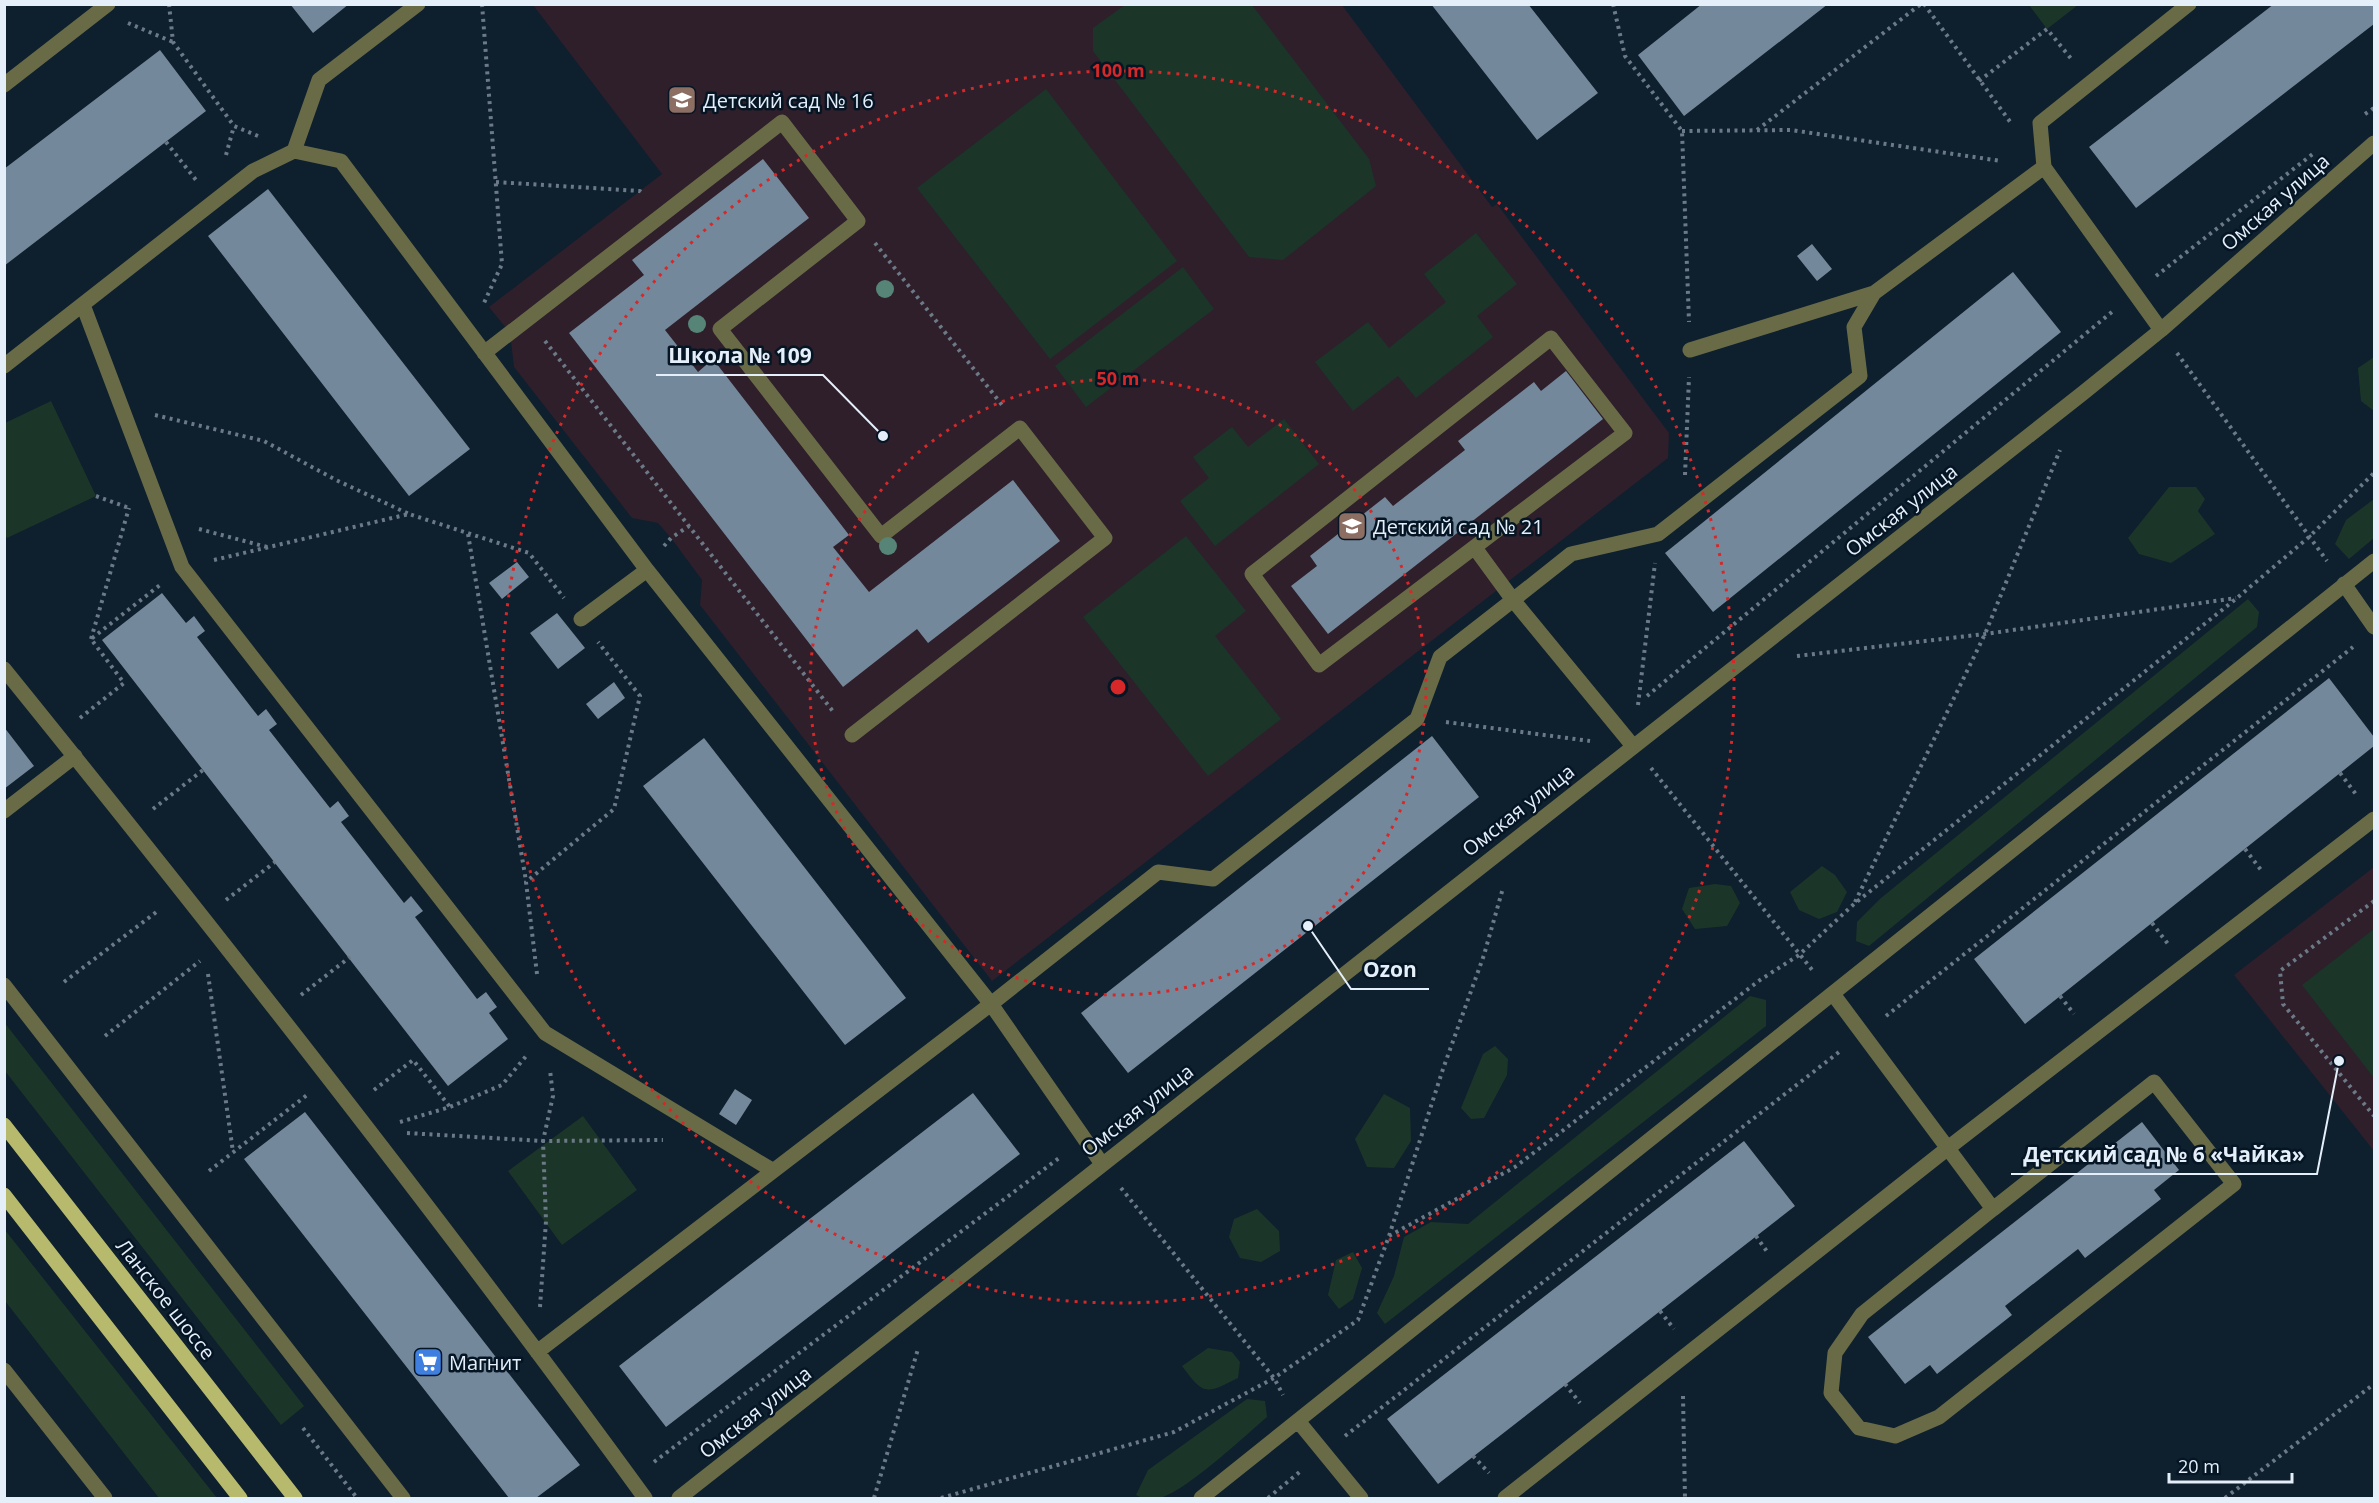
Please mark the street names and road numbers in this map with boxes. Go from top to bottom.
street label: Омская улица [2215,147,2335,257]
street label: Омская улица [1839,458,1963,562]
street label: Омская улица [1456,758,1580,862]
street label: Омская улица [1075,1058,1199,1162]
street label: Ланское шоссе [110,1233,222,1365]
street label: Омская улица [693,1360,817,1464]

